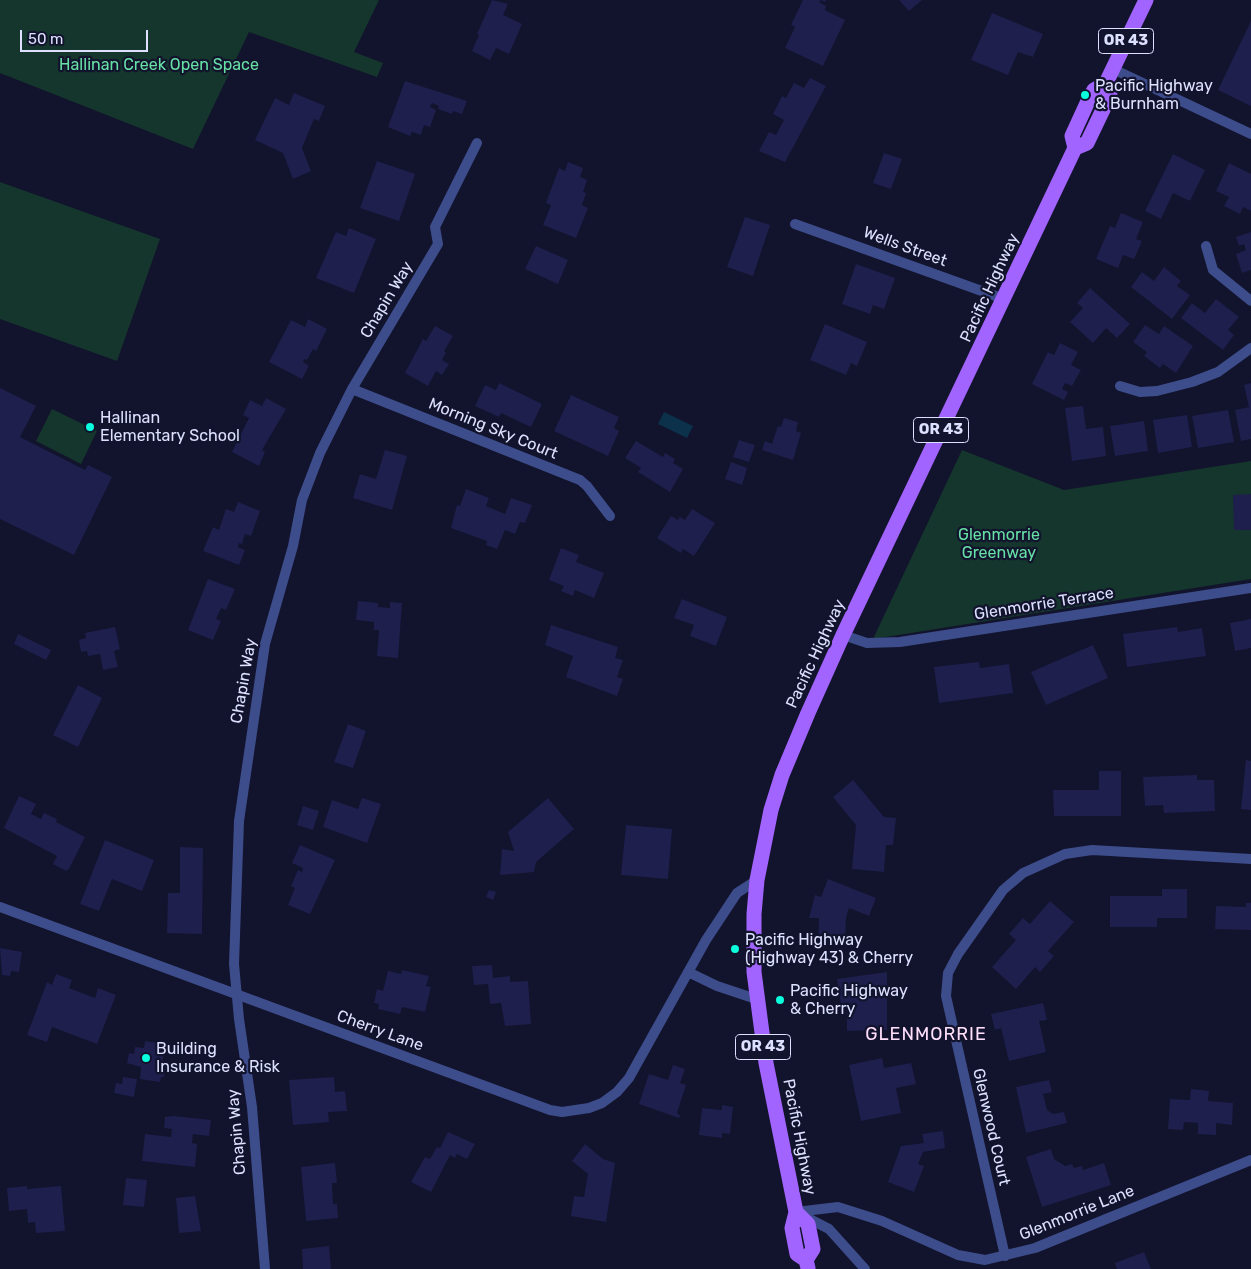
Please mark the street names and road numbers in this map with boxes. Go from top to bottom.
road number: OR 43 [1098,28,1154,54]
street label: Wells Street [861,223,949,271]
street label: Pacific Highway [956,231,1024,345]
street label: Chapin Way [357,258,417,342]
street label: Morning Sky Court [426,394,560,464]
road number: OR 43 [914,418,968,442]
street label: Glenmorrie Terrace [973,583,1115,625]
street label: Pacific Highway [782,597,850,711]
street label: Chapin Way [227,637,261,725]
street label: Cherry Lane [334,1006,426,1056]
road number: OR 43 [736,1034,790,1060]
street label: Glenwood Court [968,1067,1014,1187]
street label: Pacific Highway [778,1077,820,1197]
street label: Chapin Way [224,1088,250,1176]
street label: Glenmorrie Lane [1017,1181,1137,1245]

